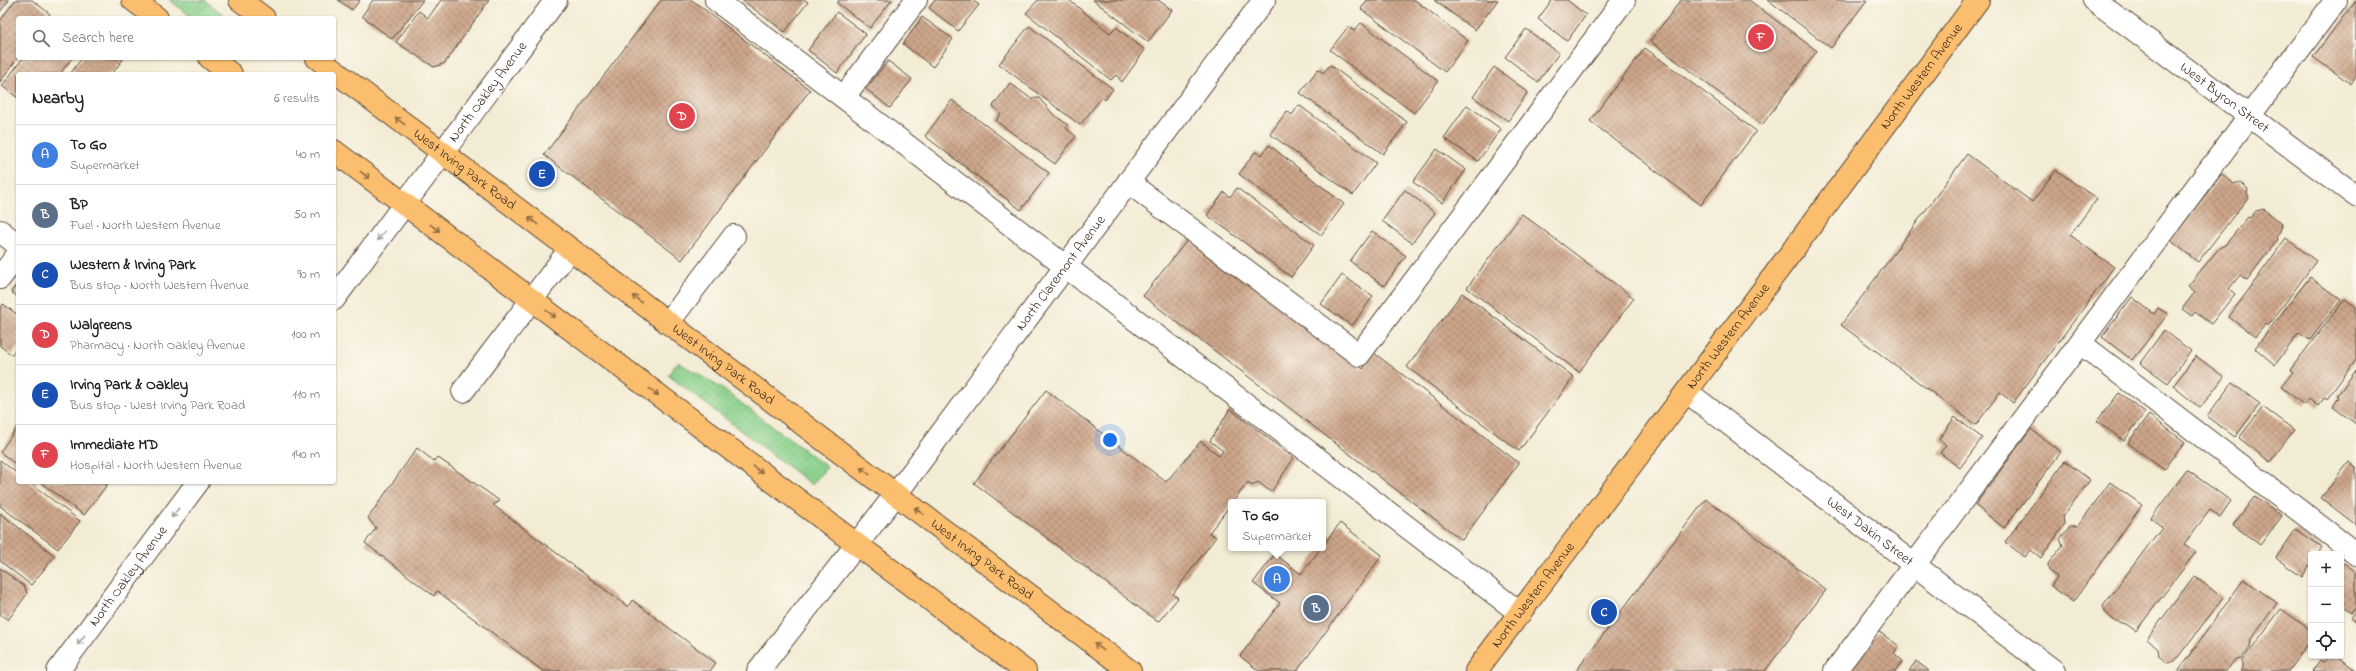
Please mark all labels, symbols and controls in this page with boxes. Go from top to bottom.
search box [16,16,336,60]
street label: North Western Avenue [1875,18,1968,134]
pin: F [1748,22,1774,52]
icon: search [30,27,52,49]
text: Search here [62,27,134,49]
street label: North Oakley Avenue [443,37,533,147]
street label: West Byron Street [2175,57,2274,138]
text: Nearby [32,86,84,111]
text: 6 results [274,89,320,108]
pin: D [669,101,695,131]
one-way arrow [395,116,406,125]
street label: West Irving Park Road [409,124,521,215]
text: To Go [70,134,107,156]
text: A [41,145,49,164]
text: 40 m [296,145,320,164]
text: Supermarket [70,156,140,175]
pin: E [529,159,555,189]
one-way arrow [360,171,371,179]
text: BP [70,194,88,216]
text: B [41,205,49,224]
text: 50 m [294,205,320,224]
street label: North Claremont Avenue [1011,210,1111,335]
text: Fuel · North Western Avenue [70,216,221,235]
one-way arrow [528,217,539,225]
one-way arrow [430,223,441,232]
one-way arrow [377,230,385,241]
text: Western & Irving Park [70,254,196,276]
text: C [41,265,49,284]
text: 90 m [297,265,320,284]
text: Bus stop · North Western Avenue [70,276,249,295]
street label: North Western Avenue [1681,278,1775,394]
one-way arrow [632,295,643,303]
one-way arrow [545,310,556,318]
text: Walgreens [70,314,132,336]
street label: West Irving Park Road [668,319,779,410]
text: D [40,325,50,344]
text: 100 m [291,325,320,344]
text: Pharmacy · North Oakley Avenue [70,336,245,355]
text: Irving Park & Oakley [70,374,188,396]
text: E [41,385,49,404]
text: 110 m [293,385,320,404]
one-way arrow [649,388,660,396]
text: Bus stop · West Irving Park Road [70,396,245,415]
your location [1100,430,1120,450]
text: Immediate MD [70,434,158,456]
text: F [41,445,49,464]
text: 140 m [292,445,320,464]
text: Hospital · North Western Avenue [70,456,242,475]
one-way arrow [753,466,764,475]
one-way arrow [860,467,871,475]
street label: West Dakin Street [1822,491,1918,571]
popup [1228,499,1326,551]
text: To Go [1242,505,1279,527]
one-way arrow [913,507,924,515]
one-way arrow [171,508,179,519]
street label: West Irving Park Road [926,514,1038,605]
street label: North Oakley Avenue [84,521,173,631]
text: Supermarket [1242,527,1312,546]
street label: North Western Avenue [1486,537,1580,653]
map controls [2308,551,2344,659]
button: + [2308,551,2344,587]
pin: A [1264,564,1290,594]
button: − [2308,587,2344,623]
pin: B [1303,593,1329,623]
pin: C [1591,597,1617,627]
button: locate [2308,623,2344,659]
one-way arrow [77,635,85,646]
one-way arrow [1094,643,1105,652]

